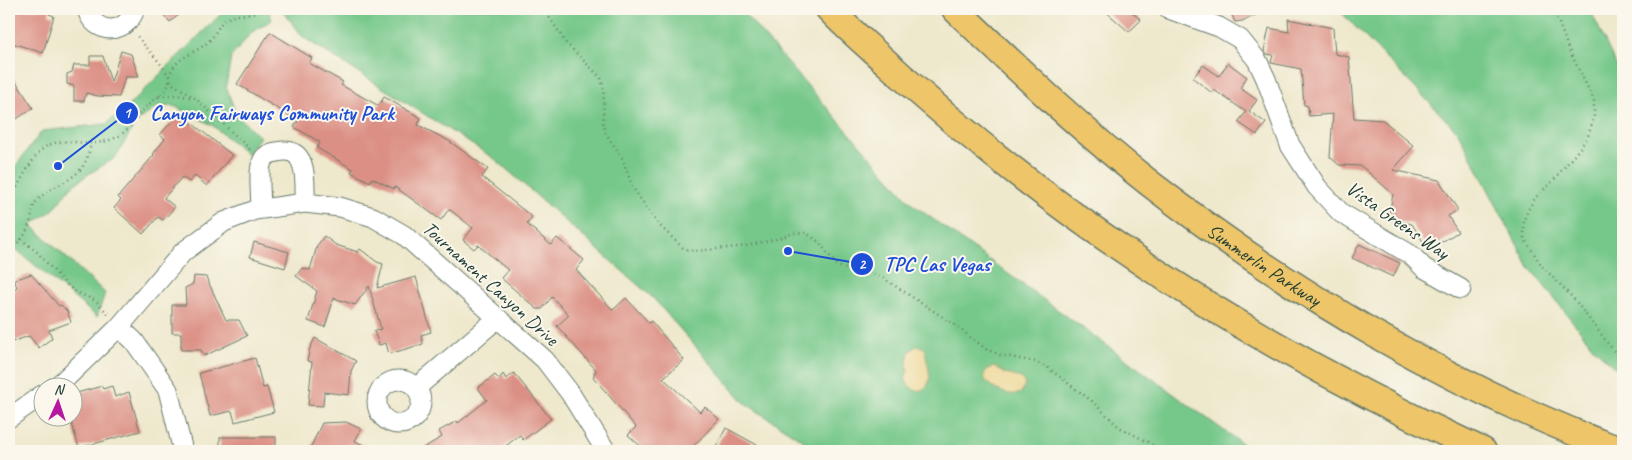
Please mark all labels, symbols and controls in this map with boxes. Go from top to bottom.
callout: Canyon Fairways Community Park [114,95,404,131]
text: Canyon Fairways Community Park [150,100,396,127]
text: 1 [124,104,133,123]
street label: Vista Greens Way [1341,176,1456,266]
street label: Tournament Canyon Drive [418,216,565,352]
street label: Summerlin Parkway [1202,218,1327,313]
callout: TPC Las Vegas [849,246,1000,282]
text: TPC Las Vegas [884,251,993,277]
text: 2 [859,255,867,274]
north arrow [32,378,82,428]
text: N [54,381,66,398]

